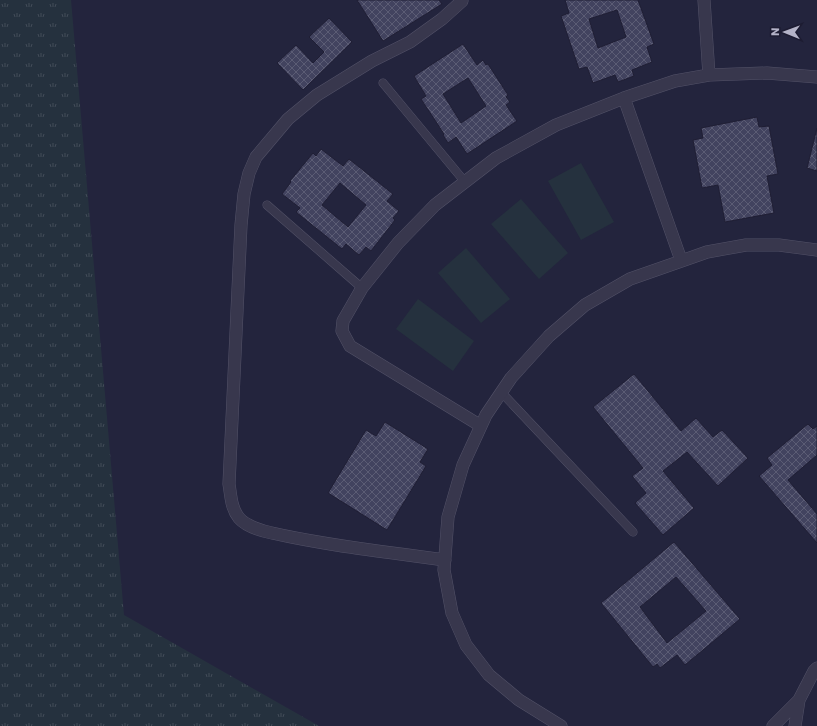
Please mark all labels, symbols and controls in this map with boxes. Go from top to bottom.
north arrow [765,12,805,52]
text: N [767,28,783,36]

